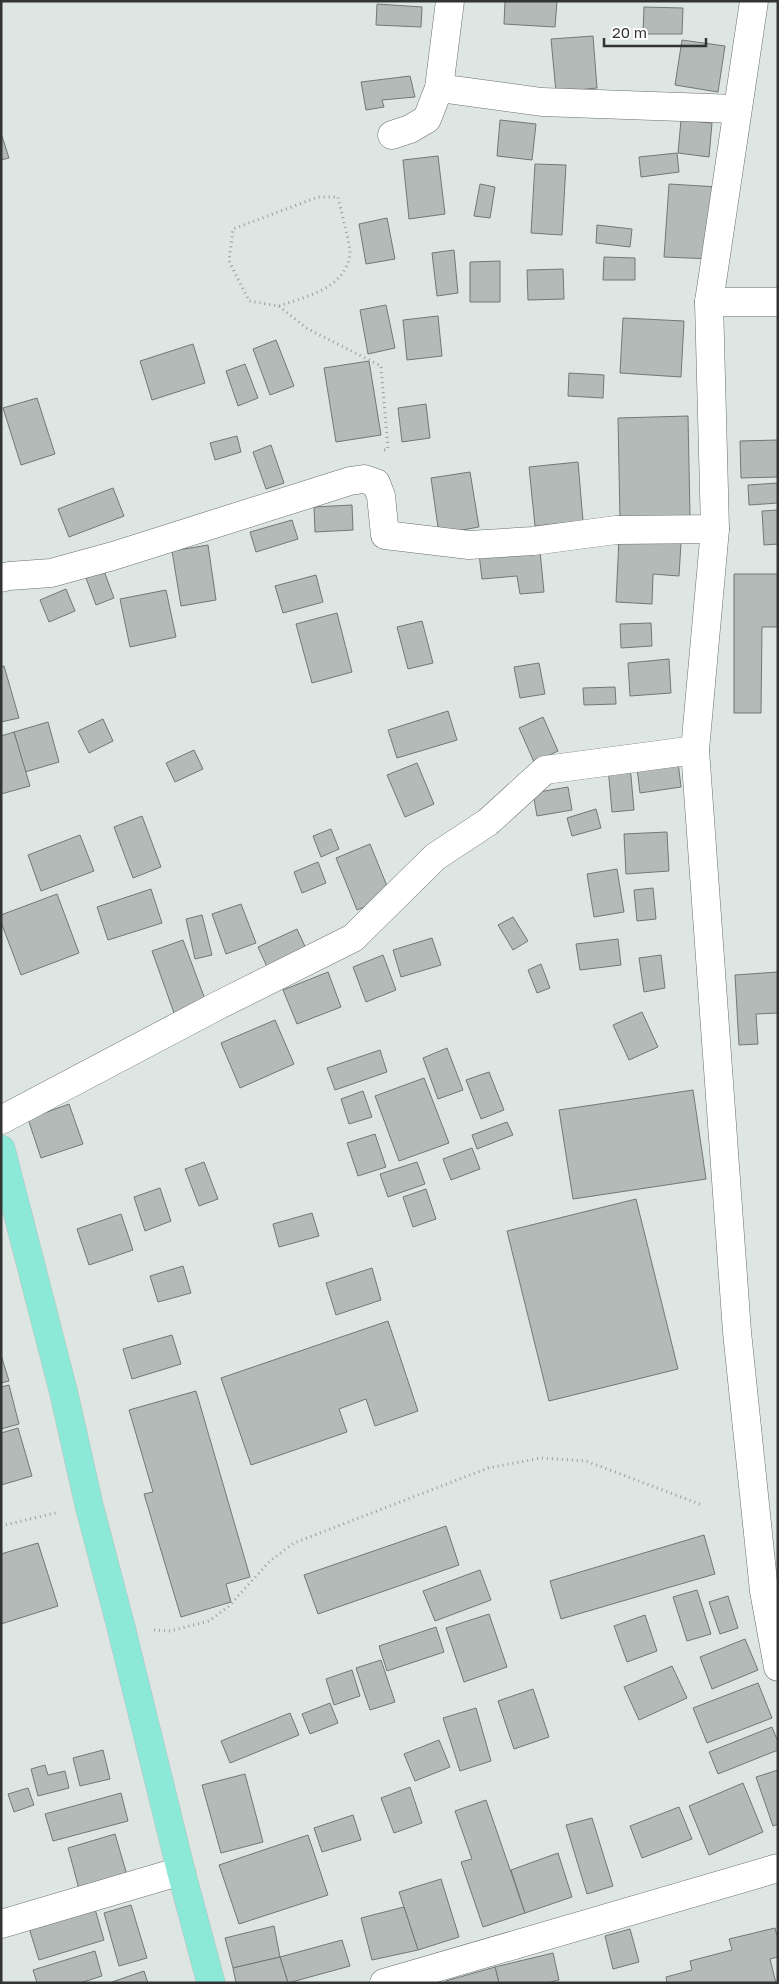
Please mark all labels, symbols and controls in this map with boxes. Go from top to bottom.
scale bar [604,15,706,47]
text: 20 m [612,23,647,41]

